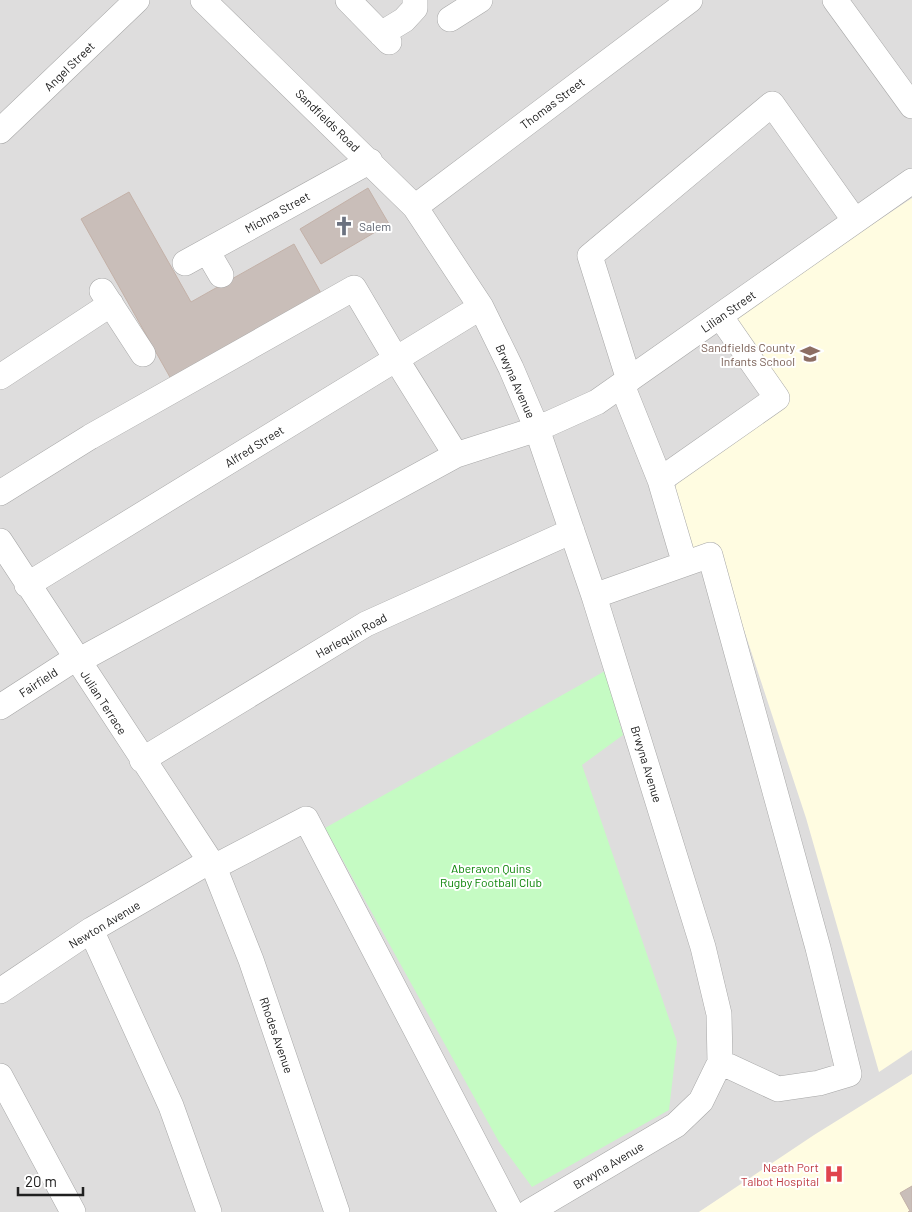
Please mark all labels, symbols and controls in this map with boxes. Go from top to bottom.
street label: Angel Street [41,39,97,93]
street label: Thomas Street [517,74,587,132]
street label: Sandfields Road [293,86,363,154]
street label: Michna Street [242,188,312,236]
church icon: Salem [333,215,355,237]
place label: Salem [359,219,391,233]
street label: Lilian Street [698,287,758,335]
place label: Sandfields County Infants School [701,340,795,368]
street label: Brwyna Avenue [493,342,539,420]
school or university icon: Sandfields County Infants School [799,343,821,365]
street label: Alfred Street [222,422,286,470]
street label: Harlequin Road [313,610,389,660]
street label: Fairfield [16,664,60,700]
street label: Julian Terrace [78,667,130,737]
street label: Brwyna Avenue [629,724,665,804]
park label: Aberavon Quins Rugby Football Club [440,861,542,889]
street label: Newton Avenue [66,897,142,951]
street label: Rhodes Avenue [257,995,297,1075]
street label: Brwyna Avenue [570,1139,646,1191]
place label: Neath Port Talbot Hospital [741,1160,819,1188]
hospital icon: Neath Port Talbot Hospital [823,1163,845,1185]
scale bar [18,1164,82,1196]
text: 20 m [25,1172,57,1190]

